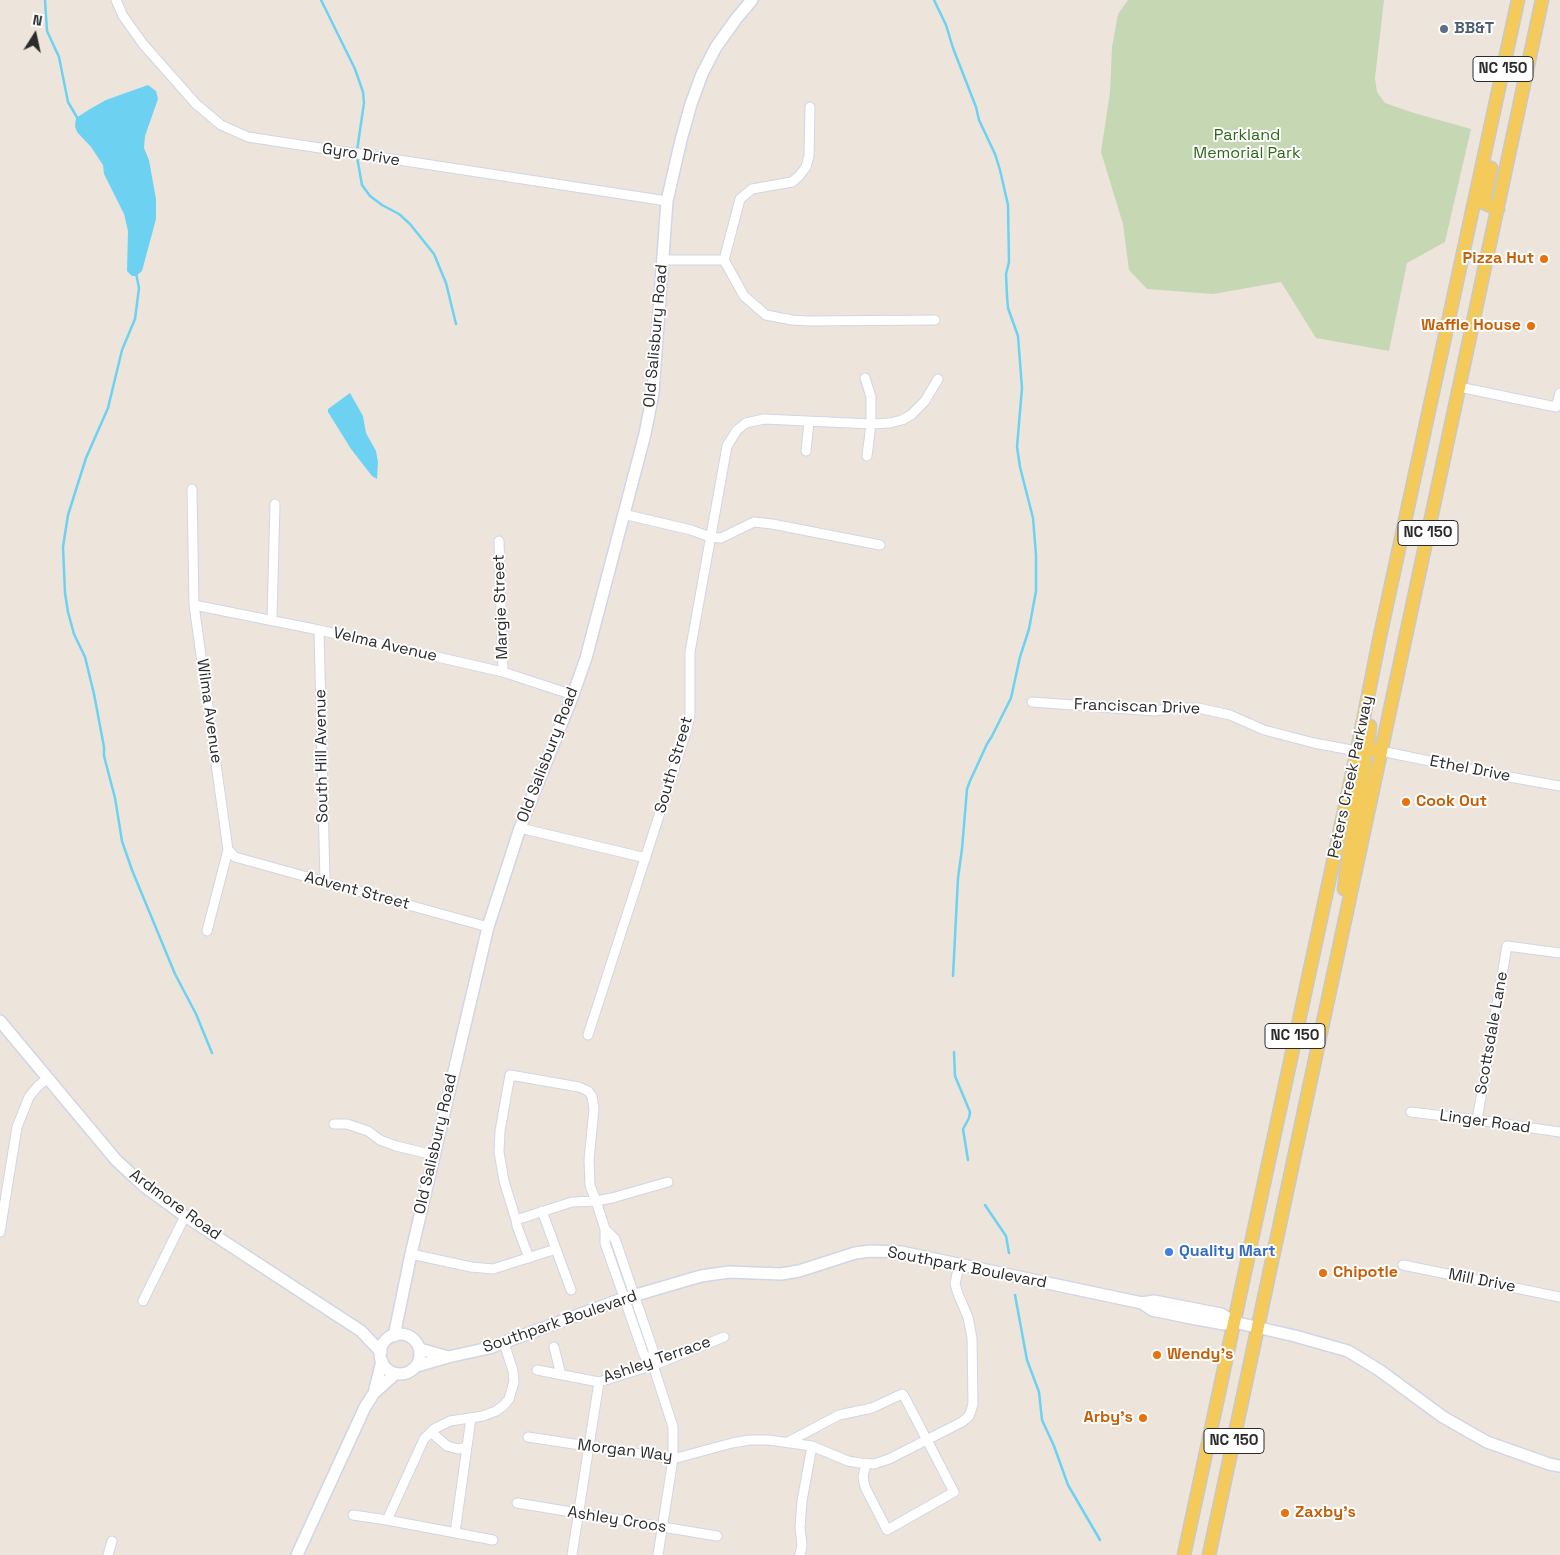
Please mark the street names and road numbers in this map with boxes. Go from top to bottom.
road number: NC 150 [1473,56,1533,82]
street label: Gyro Drive [321,139,401,171]
street label: Old Salisbury Road [640,264,672,408]
road number: NC 150 [1398,520,1458,546]
street label: Margie Street [490,554,512,660]
street label: Velma Avenue [331,624,439,666]
street label: Wilma Avenue [192,657,226,765]
street label: Old Salisbury Road [513,685,583,825]
street label: South Hill Avenue [311,689,333,823]
street label: Peters Creek Parkway [1324,694,1378,860]
street label: Franciscan Drive [1074,695,1200,719]
street label: South Street [651,714,697,816]
street label: Ethel Drive [1428,752,1512,786]
street label: Advent Street [302,868,412,914]
street label: Scottsdale Lane [1472,970,1512,1096]
road number: NC 150 [1265,1024,1325,1048]
street label: Old Salisbury Road [410,1072,462,1216]
street label: Linger Road [1438,1106,1532,1138]
street label: Ardmore Road [126,1165,224,1245]
street label: Southpark Boulevard [886,1243,1048,1293]
street label: Mill Drive [1447,1265,1517,1297]
street label: Southpark Boulevard [480,1287,640,1357]
street label: Ashley Terrace [601,1333,713,1387]
road number: NC 150 [1204,1428,1264,1454]
street label: Morgan Way [576,1436,674,1466]
street label: Ashley Croos [566,1503,668,1537]

